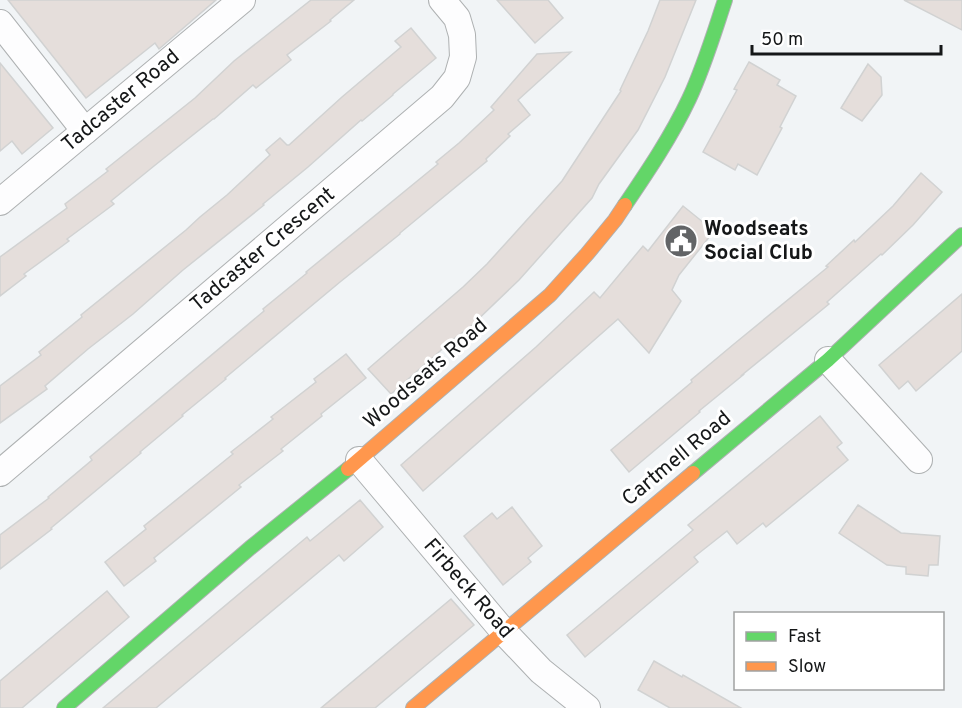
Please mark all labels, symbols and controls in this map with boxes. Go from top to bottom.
scale bar [752,18,941,56]
text: 50 m [761,29,803,52]
street label: Tadcaster Road [56,44,186,158]
street label: Tadcaster Crescent [185,182,341,318]
place label: Woodseats Social Club [704,216,813,267]
public building icon: Woodseats Social Club [663,223,699,259]
street label: Woodseats Road [358,313,494,435]
street label: Cartmell Road [617,405,737,513]
street label: Firbeck Road [417,533,519,645]
legend [734,612,944,690]
text: Fast [788,626,821,649]
text: Slow [788,656,826,679]

